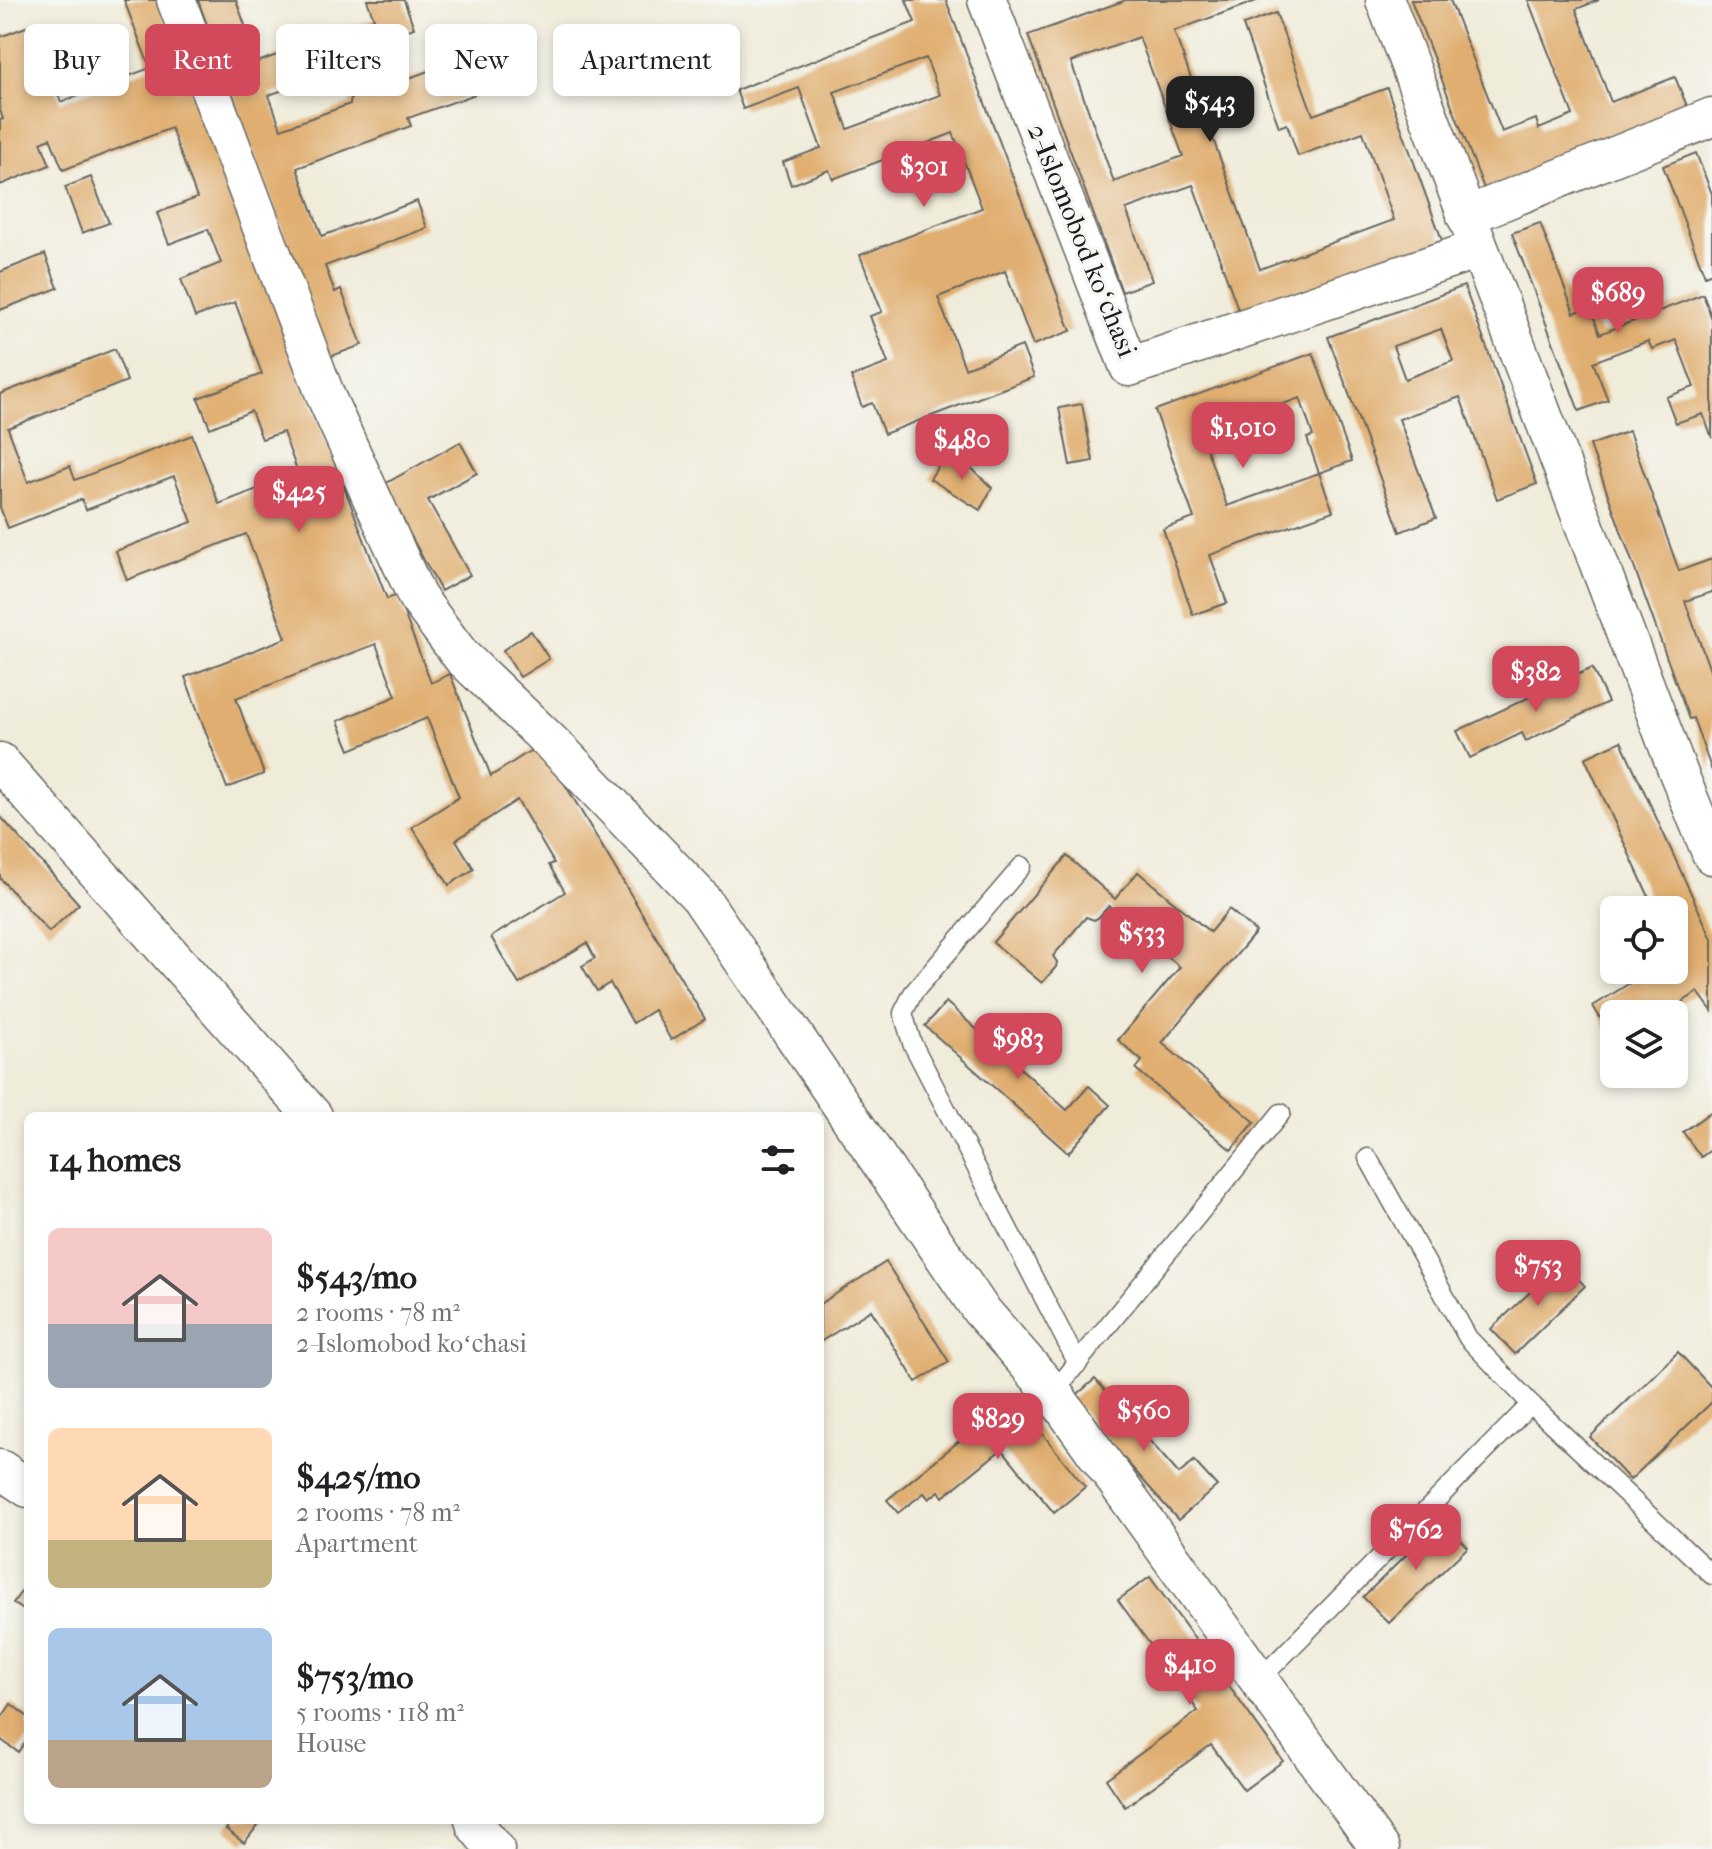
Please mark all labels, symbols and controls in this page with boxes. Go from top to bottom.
chip: Buy [24,24,129,96]
chip: Rent [145,24,260,96]
chip: Filters [276,24,409,96]
chip: New [425,24,537,96]
chip: Apartment [553,24,740,96]
pin: $543 [1163,76,1257,144]
text: $543 [1184,86,1236,117]
street label: 2-Islomobod koʻchasi [1021,119,1144,362]
pin: $301 [877,141,971,209]
text: $301 [900,151,948,182]
pin: $689 [1571,267,1665,335]
text: $689 [1590,277,1646,308]
pin: $1,010 [1178,402,1308,470]
text: $1,010 [1210,412,1276,443]
pin: $480 [915,414,1009,482]
text: $480 [933,424,991,455]
pin: $425 [252,466,346,534]
text: $425 [272,476,326,507]
pin: $382 [1489,646,1583,714]
text: $382 [1510,656,1562,687]
map controls [1600,896,1688,1088]
button: locate [1600,896,1688,984]
pin: $533 [1095,907,1189,975]
text: $533 [1119,917,1165,948]
button: layers [1600,1000,1688,1088]
pin: $983 [971,1013,1065,1081]
text: $983 [992,1023,1044,1054]
icon: filters [756,1138,800,1182]
text: 14 homes [48,1140,181,1180]
pin: $753 [1491,1240,1585,1308]
text: $753 [1514,1250,1562,1281]
text: $543/mo [296,1257,417,1297]
icon: home [112,1260,208,1356]
text: 2 rooms · 78 m² [296,1297,460,1328]
text: 2-Islomobod koʻchasi [296,1328,527,1359]
pin: $560 [1097,1385,1191,1453]
pin: $829 [951,1393,1045,1461]
text: $560 [1117,1395,1171,1426]
text: $829 [971,1403,1025,1434]
text: $425/mo [296,1457,421,1497]
icon: home [112,1460,208,1556]
text: 2 rooms · 78 m² [296,1497,460,1528]
pin: $762 [1369,1504,1463,1572]
text: $762 [1389,1514,1443,1545]
text: Apartment [296,1528,418,1559]
pin: $410 [1143,1639,1237,1707]
text: $410 [1163,1649,1217,1680]
text: $753/mo [296,1657,413,1697]
icon: home [112,1660,208,1756]
text: 5 rooms · 118 m² [296,1697,464,1728]
text: House [296,1728,366,1759]

